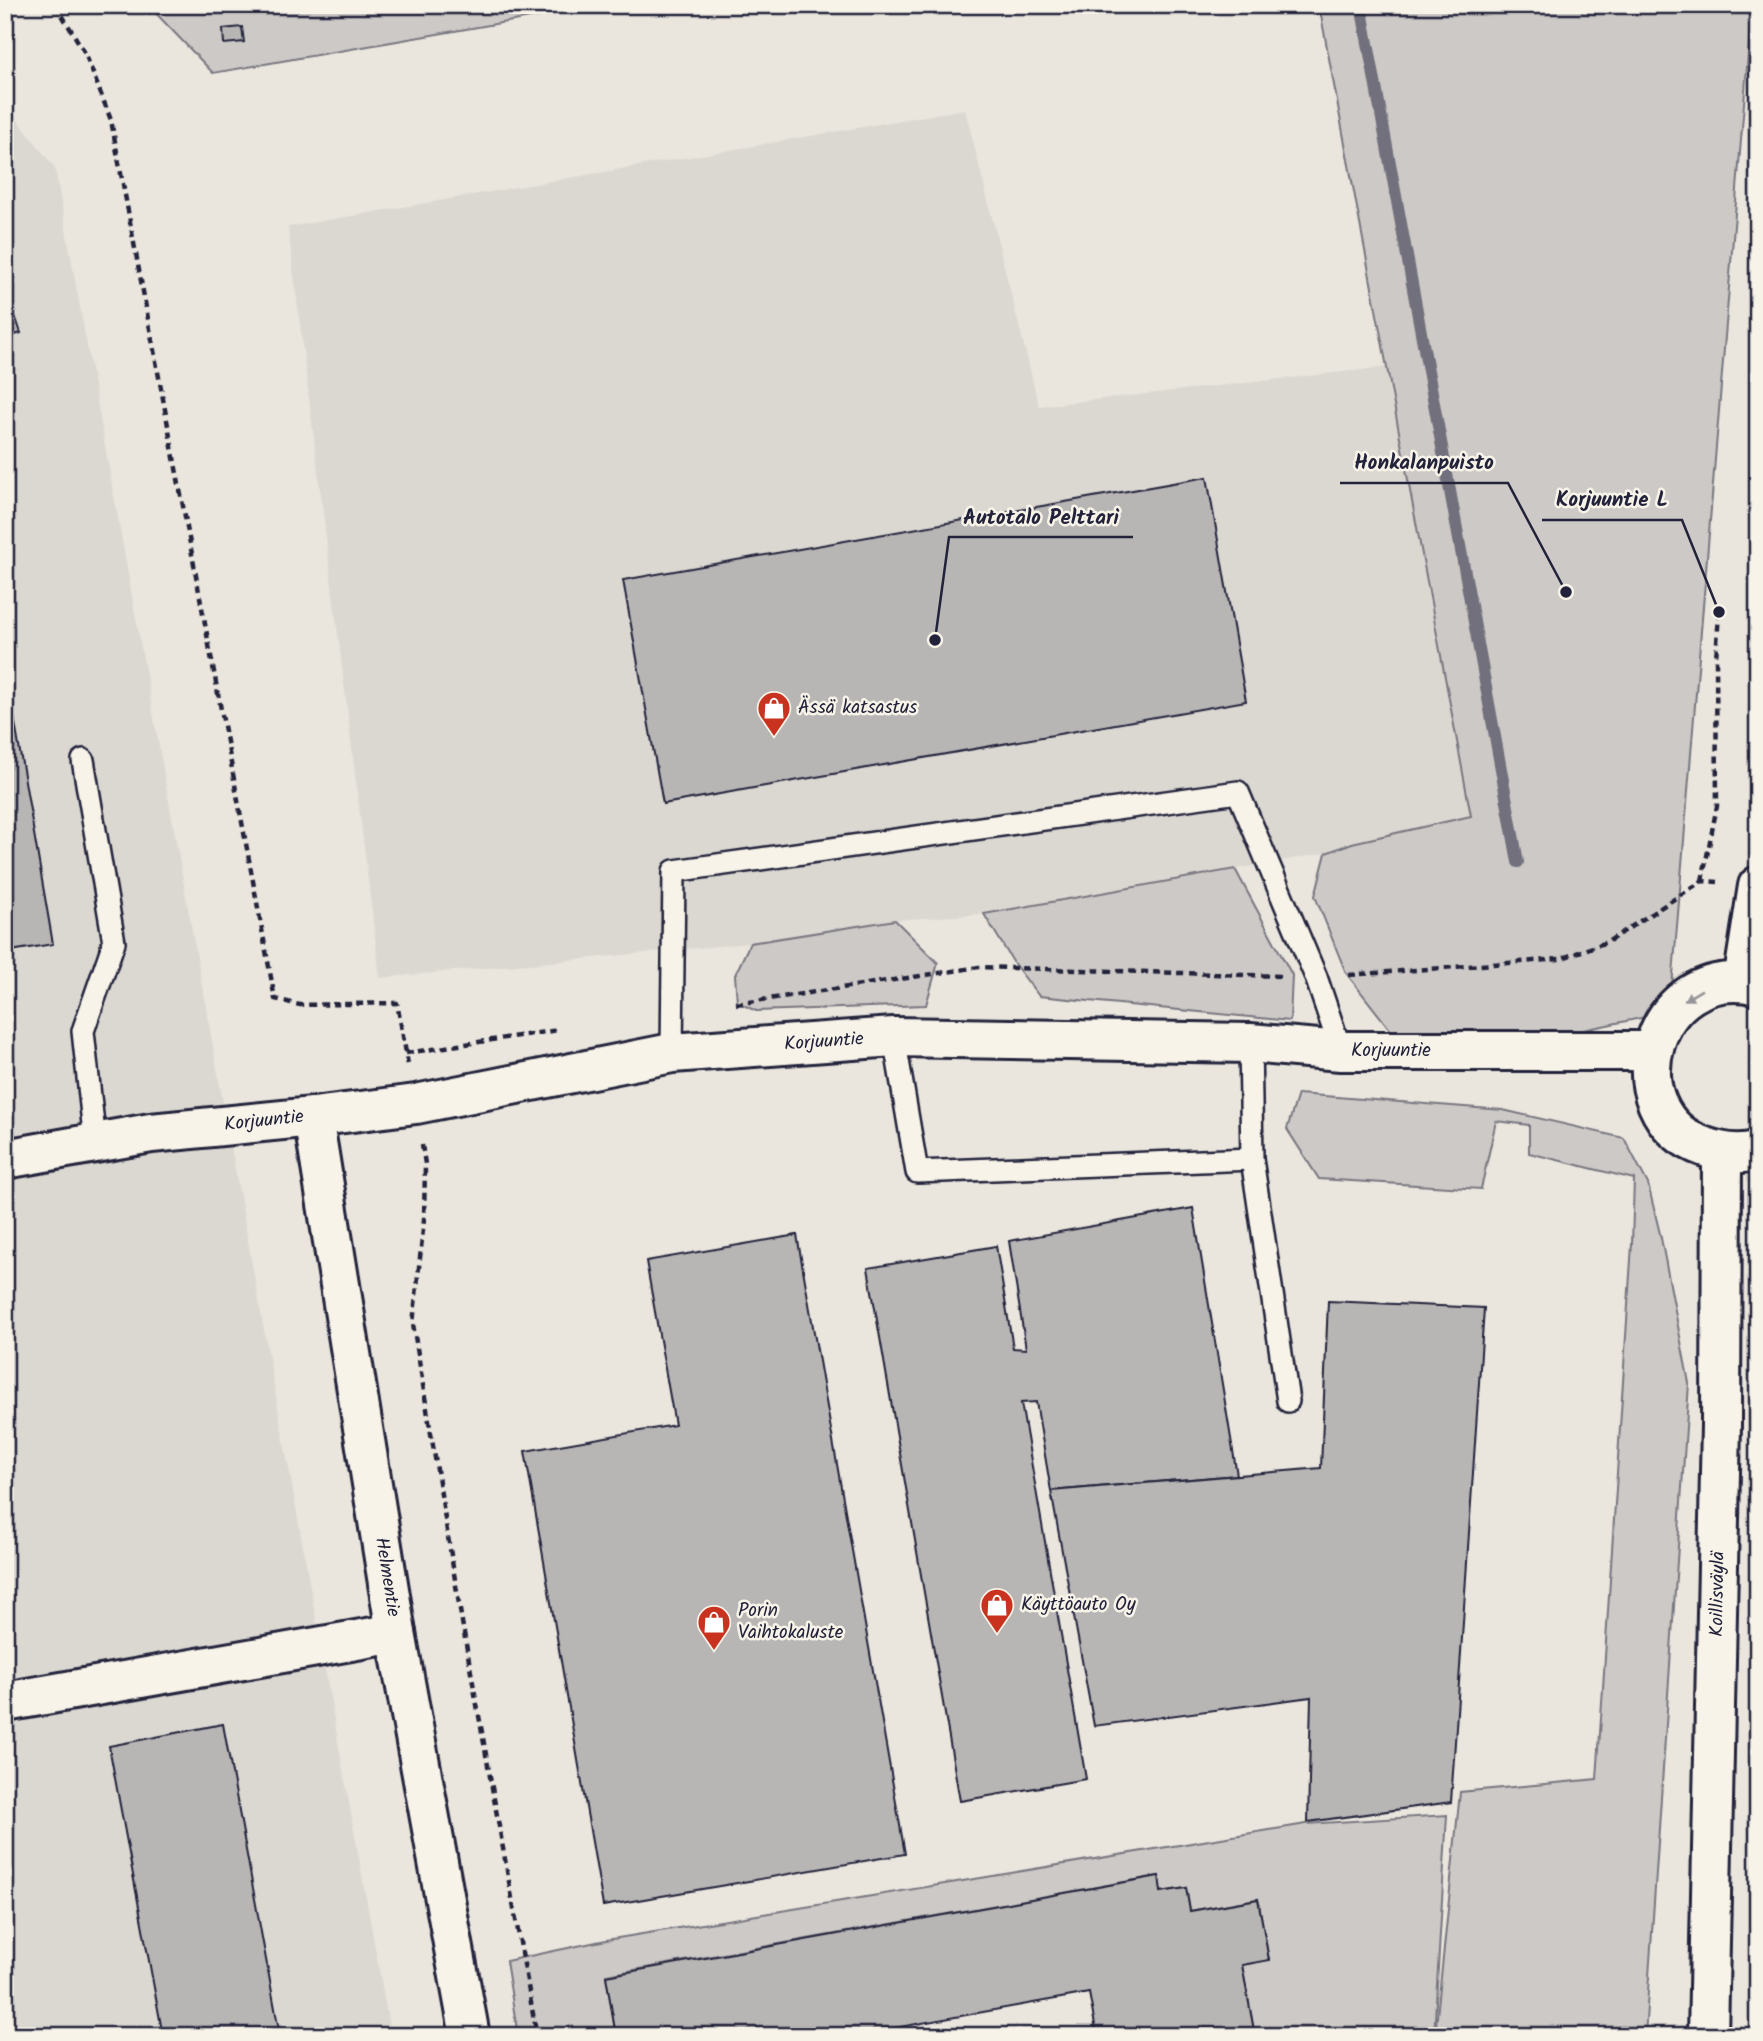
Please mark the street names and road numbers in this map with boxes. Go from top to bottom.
street label: Korjuuntie [783,1024,865,1060]
street label: Korjuuntie [1351,1036,1431,1066]
street label: Korjuuntie [223,1102,306,1140]
street label: Helmentie [366,1535,408,1619]
street label: Koillisväylä [1702,1550,1734,1637]

